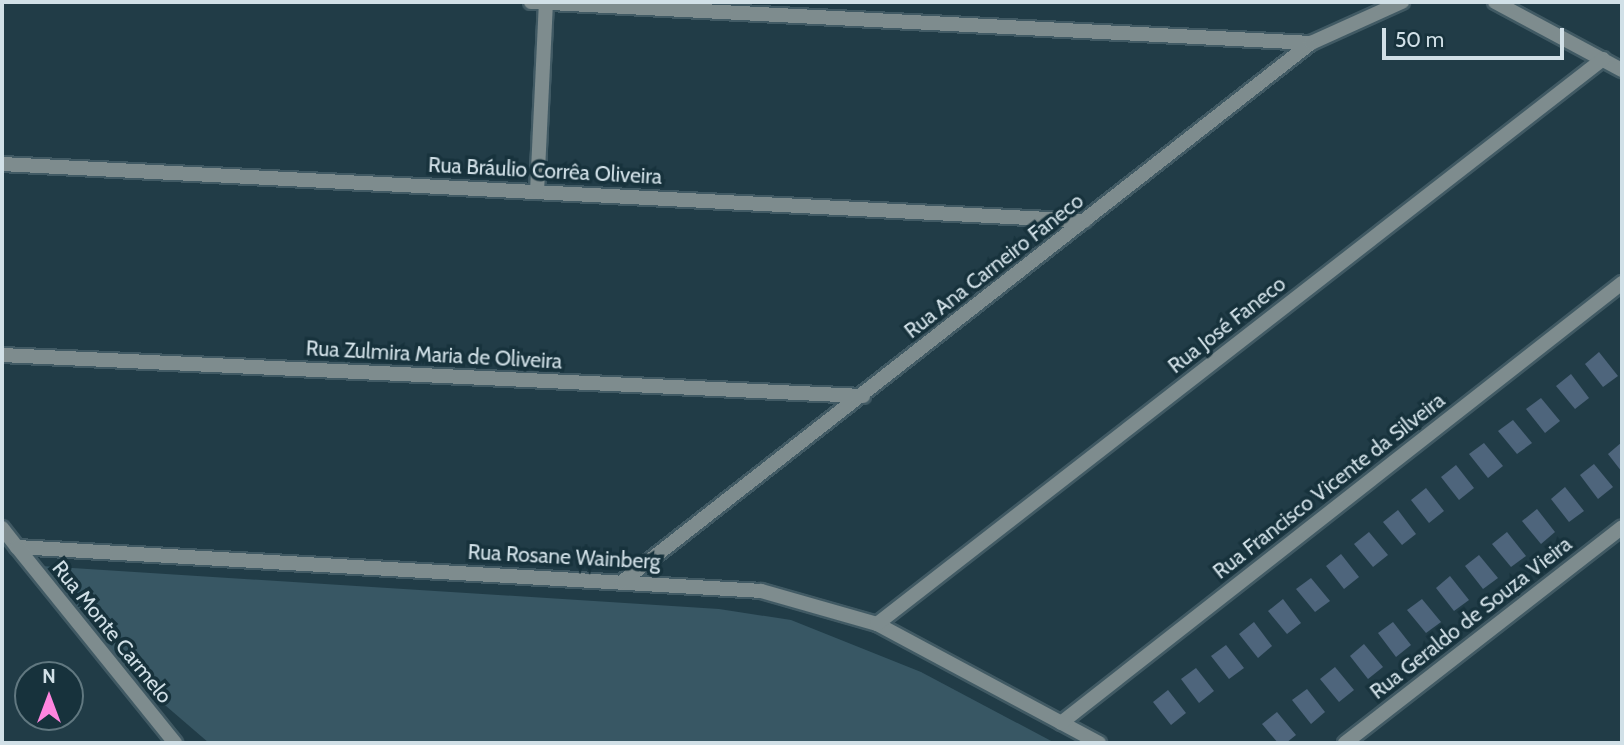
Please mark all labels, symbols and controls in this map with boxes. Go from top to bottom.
scale bar [1386,14,1568,58]
text: 50 m [1395,27,1444,52]
street label: Rua Bráulio Corrêa Oliveira [427,152,663,190]
street label: Rua Ana Carneiro Faneco [899,188,1089,344]
street label: Rua José Faneco [1163,271,1291,379]
street label: Rua Zulmira Maria de Oliveira [305,336,563,374]
street label: Rua Francisco Vicente da Silveira [1208,388,1450,584]
street label: Rua Geraldo de Souza Vieira [1365,531,1577,705]
street label: Rua Rosane Wainberg [467,539,661,575]
street label: Rua Monte Carmelo [47,556,177,708]
north arrow [14,661,84,731]
text: N [42,665,56,688]

